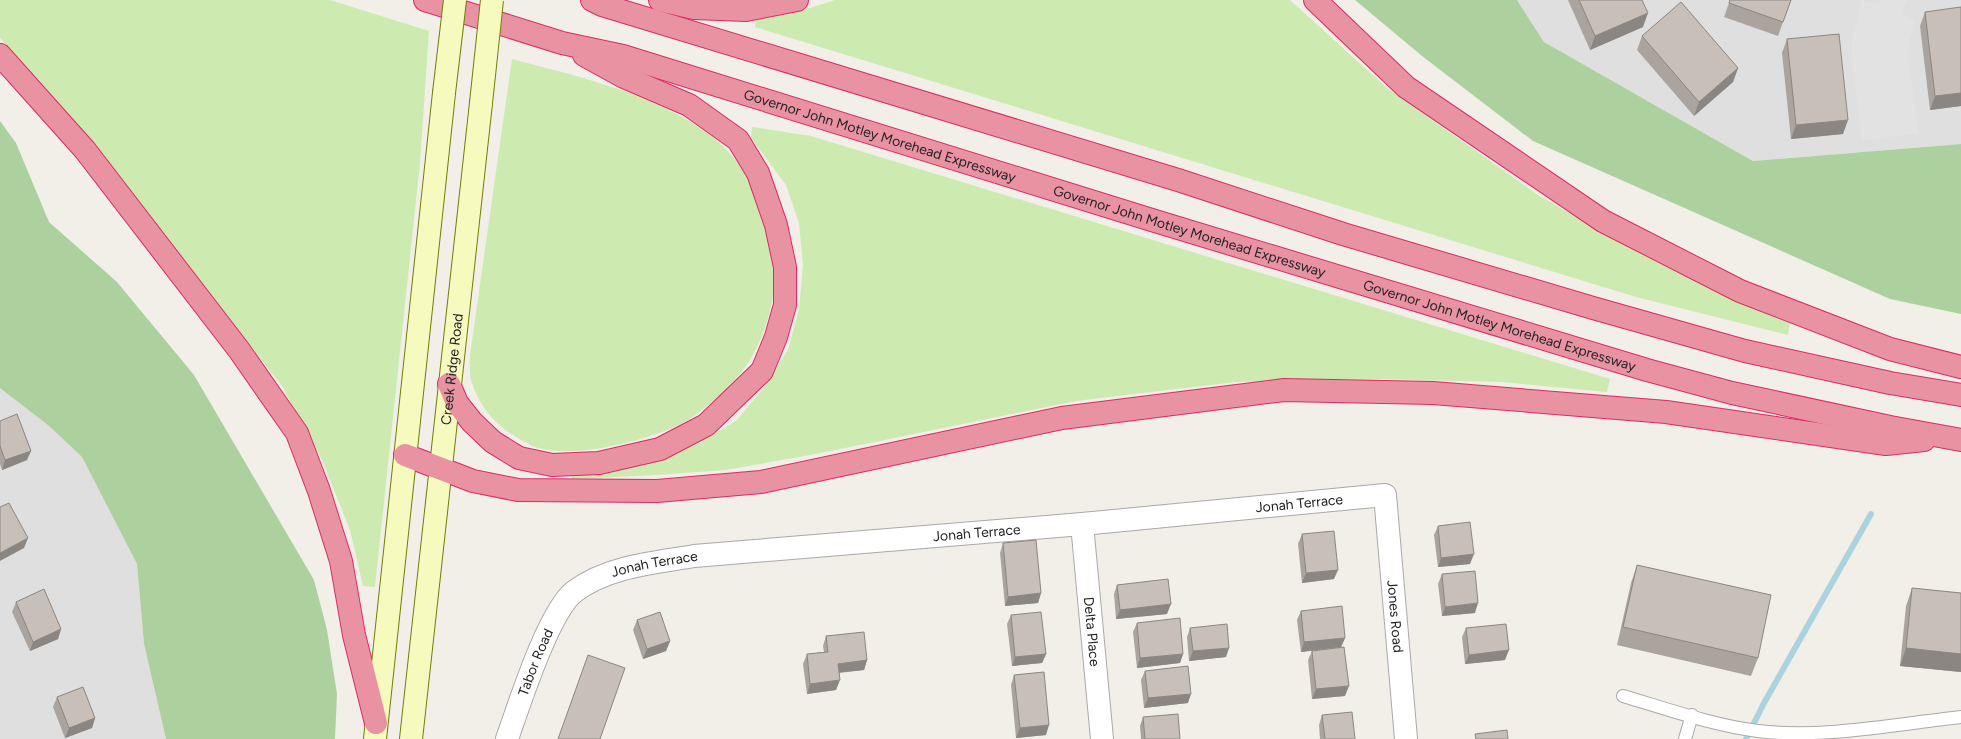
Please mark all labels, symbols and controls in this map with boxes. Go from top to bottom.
street label: Governor John Motley Morehead Expressway [742,86,1019,187]
street label: Governor John Motley Morehead Expressway [1051,182,1328,281]
street label: Governor John Motley Morehead Expressway [1361,277,1638,375]
street label: Creek Ridge Road [438,313,467,426]
street label: Jonah Terrace [1255,491,1344,516]
street label: Jonah Terrace [932,521,1021,545]
street label: Jonah Terrace [609,547,699,581]
street label: Jones Road [1383,579,1407,654]
street label: Delta Place [1080,596,1103,667]
street label: Tabor Road [515,626,557,698]

